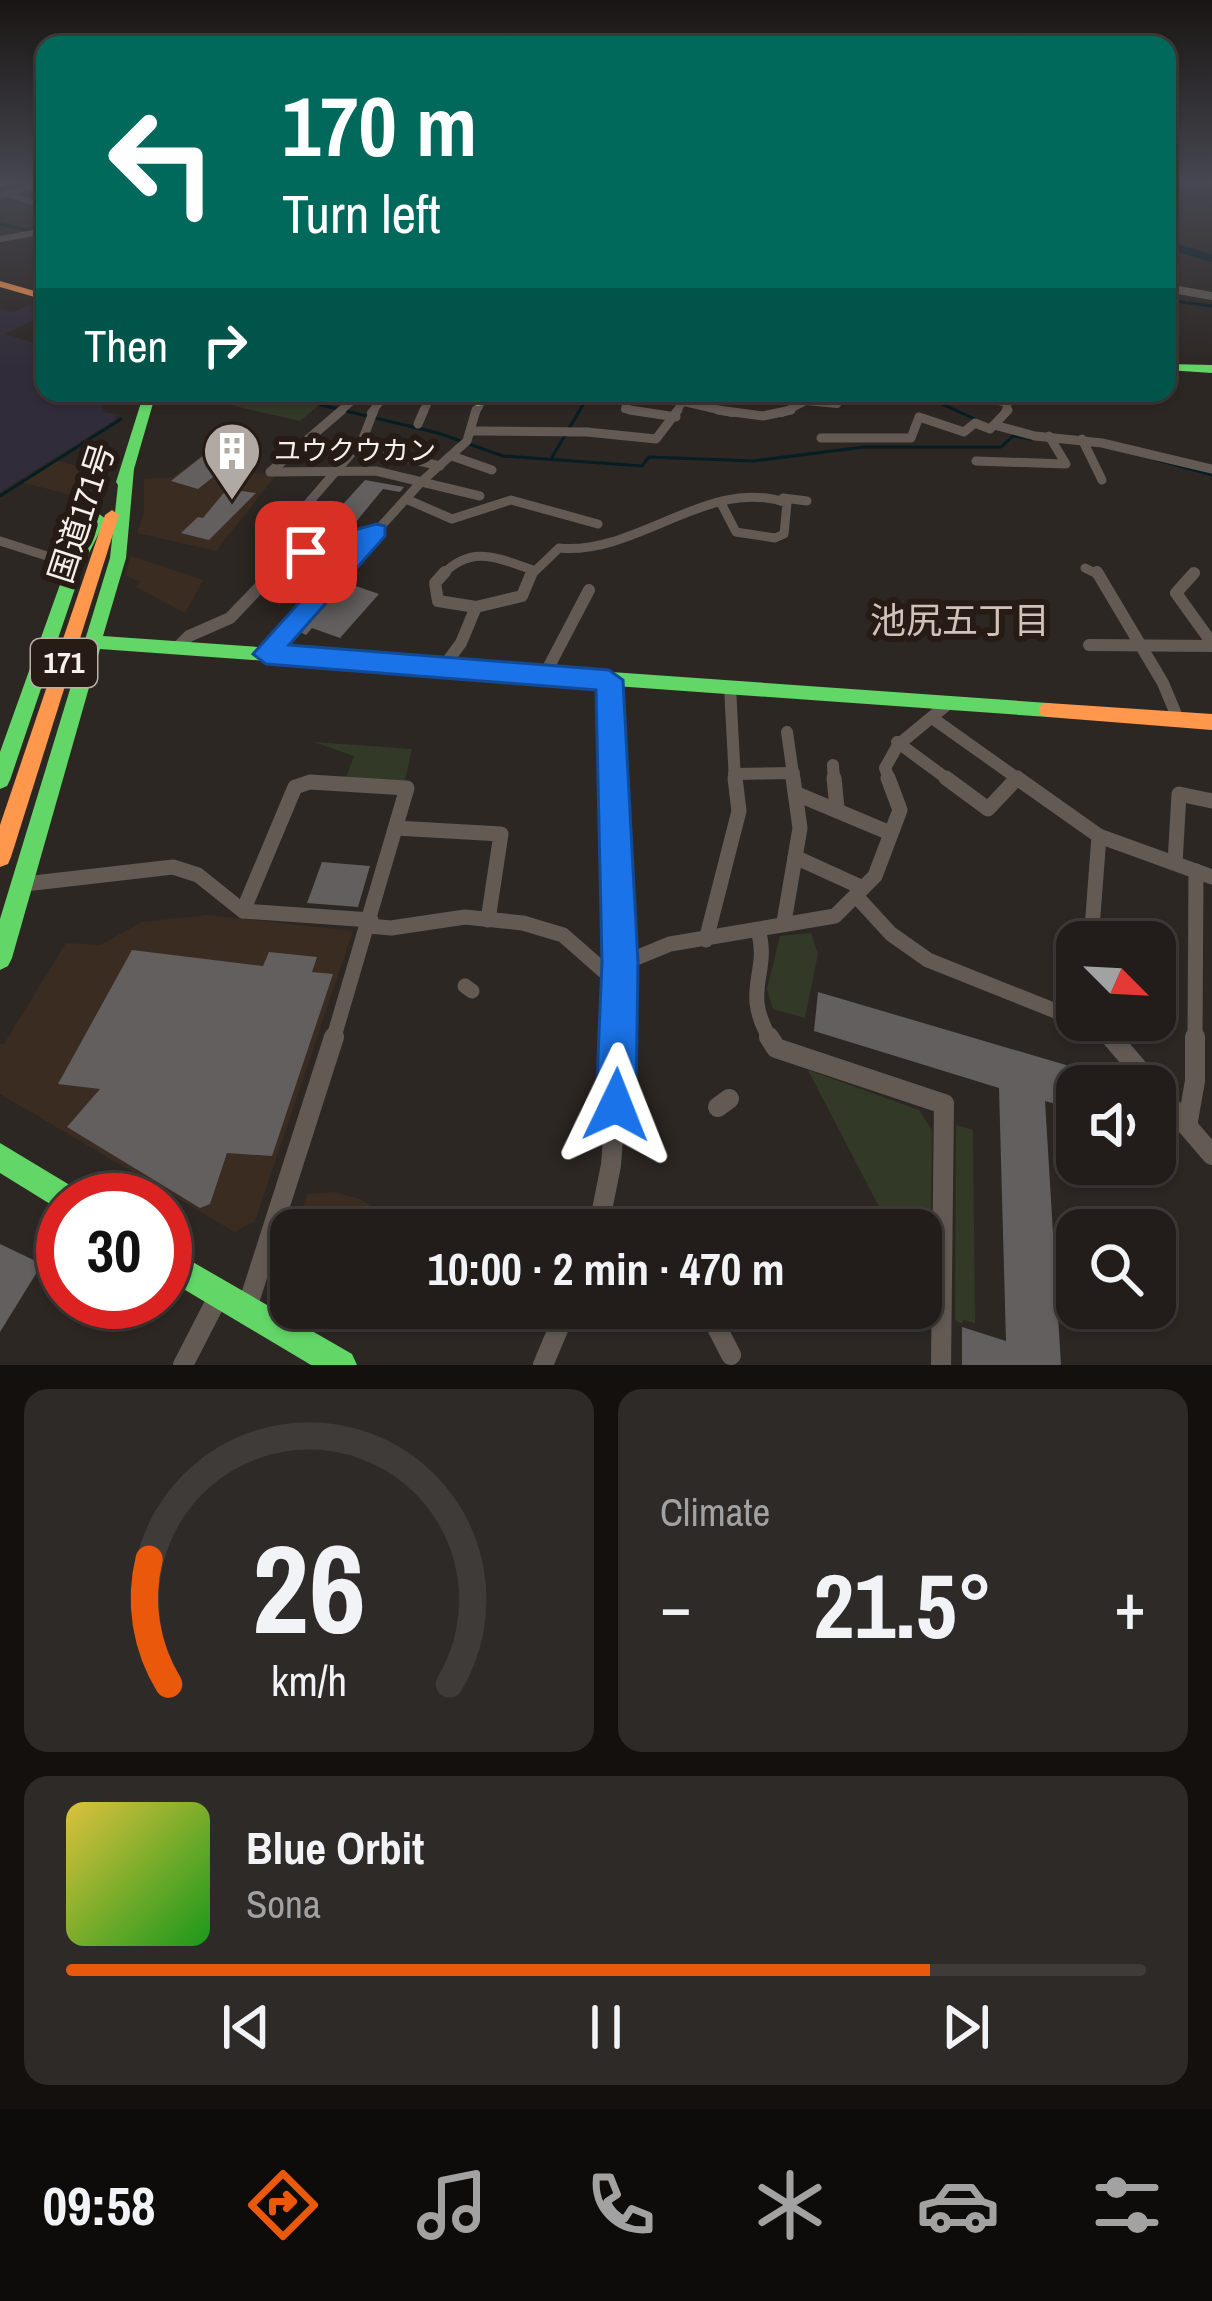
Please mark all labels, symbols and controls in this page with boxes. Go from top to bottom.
text: 170 m [282,69,477,182]
icon: left [84,84,240,240]
text: Turn left [282,177,441,250]
icon: right [192,312,258,378]
text: Then [84,315,168,376]
building icon: ユウクウカン [201,420,263,502]
place label: ユウクウカン [274,432,436,468]
street label: 国道171号 [38,438,124,588]
pin [255,501,357,603]
icon: arrive [273,519,339,585]
district label: 池尻五丁目 [870,596,1050,644]
road number: 171 [31,639,97,687]
north arrow [1056,921,1176,1041]
map controls [1056,921,1176,1329]
position arrow [553,1042,679,1168]
button: sound [1056,1065,1176,1185]
speed limit sign: 30 [36,1173,192,1329]
button: search [1056,1209,1176,1329]
text: 10:00 · 2 min · 470 m [428,1238,784,1299]
text: Climate [660,1486,770,1538]
text: 26 [252,1504,366,1672]
text: 21.5° [813,1545,993,1666]
text: − [660,1561,692,1650]
text: + [1114,1561,1146,1650]
text: km/h [271,1651,347,1708]
text: Blue Orbit [246,1817,424,1878]
text: Sona [246,1878,321,1930]
icon: previous [213,1994,279,2060]
icon: pause [573,1994,639,2060]
icon: next [933,1994,999,2060]
icon: directions [241,2163,325,2247]
icon: music [410,2163,494,2247]
icon: phone [579,2163,663,2247]
icon: climate [748,2163,832,2247]
icon: car [916,2163,1000,2247]
icon: filters [1085,2163,1169,2247]
text: 09:58 [42,2169,156,2242]

